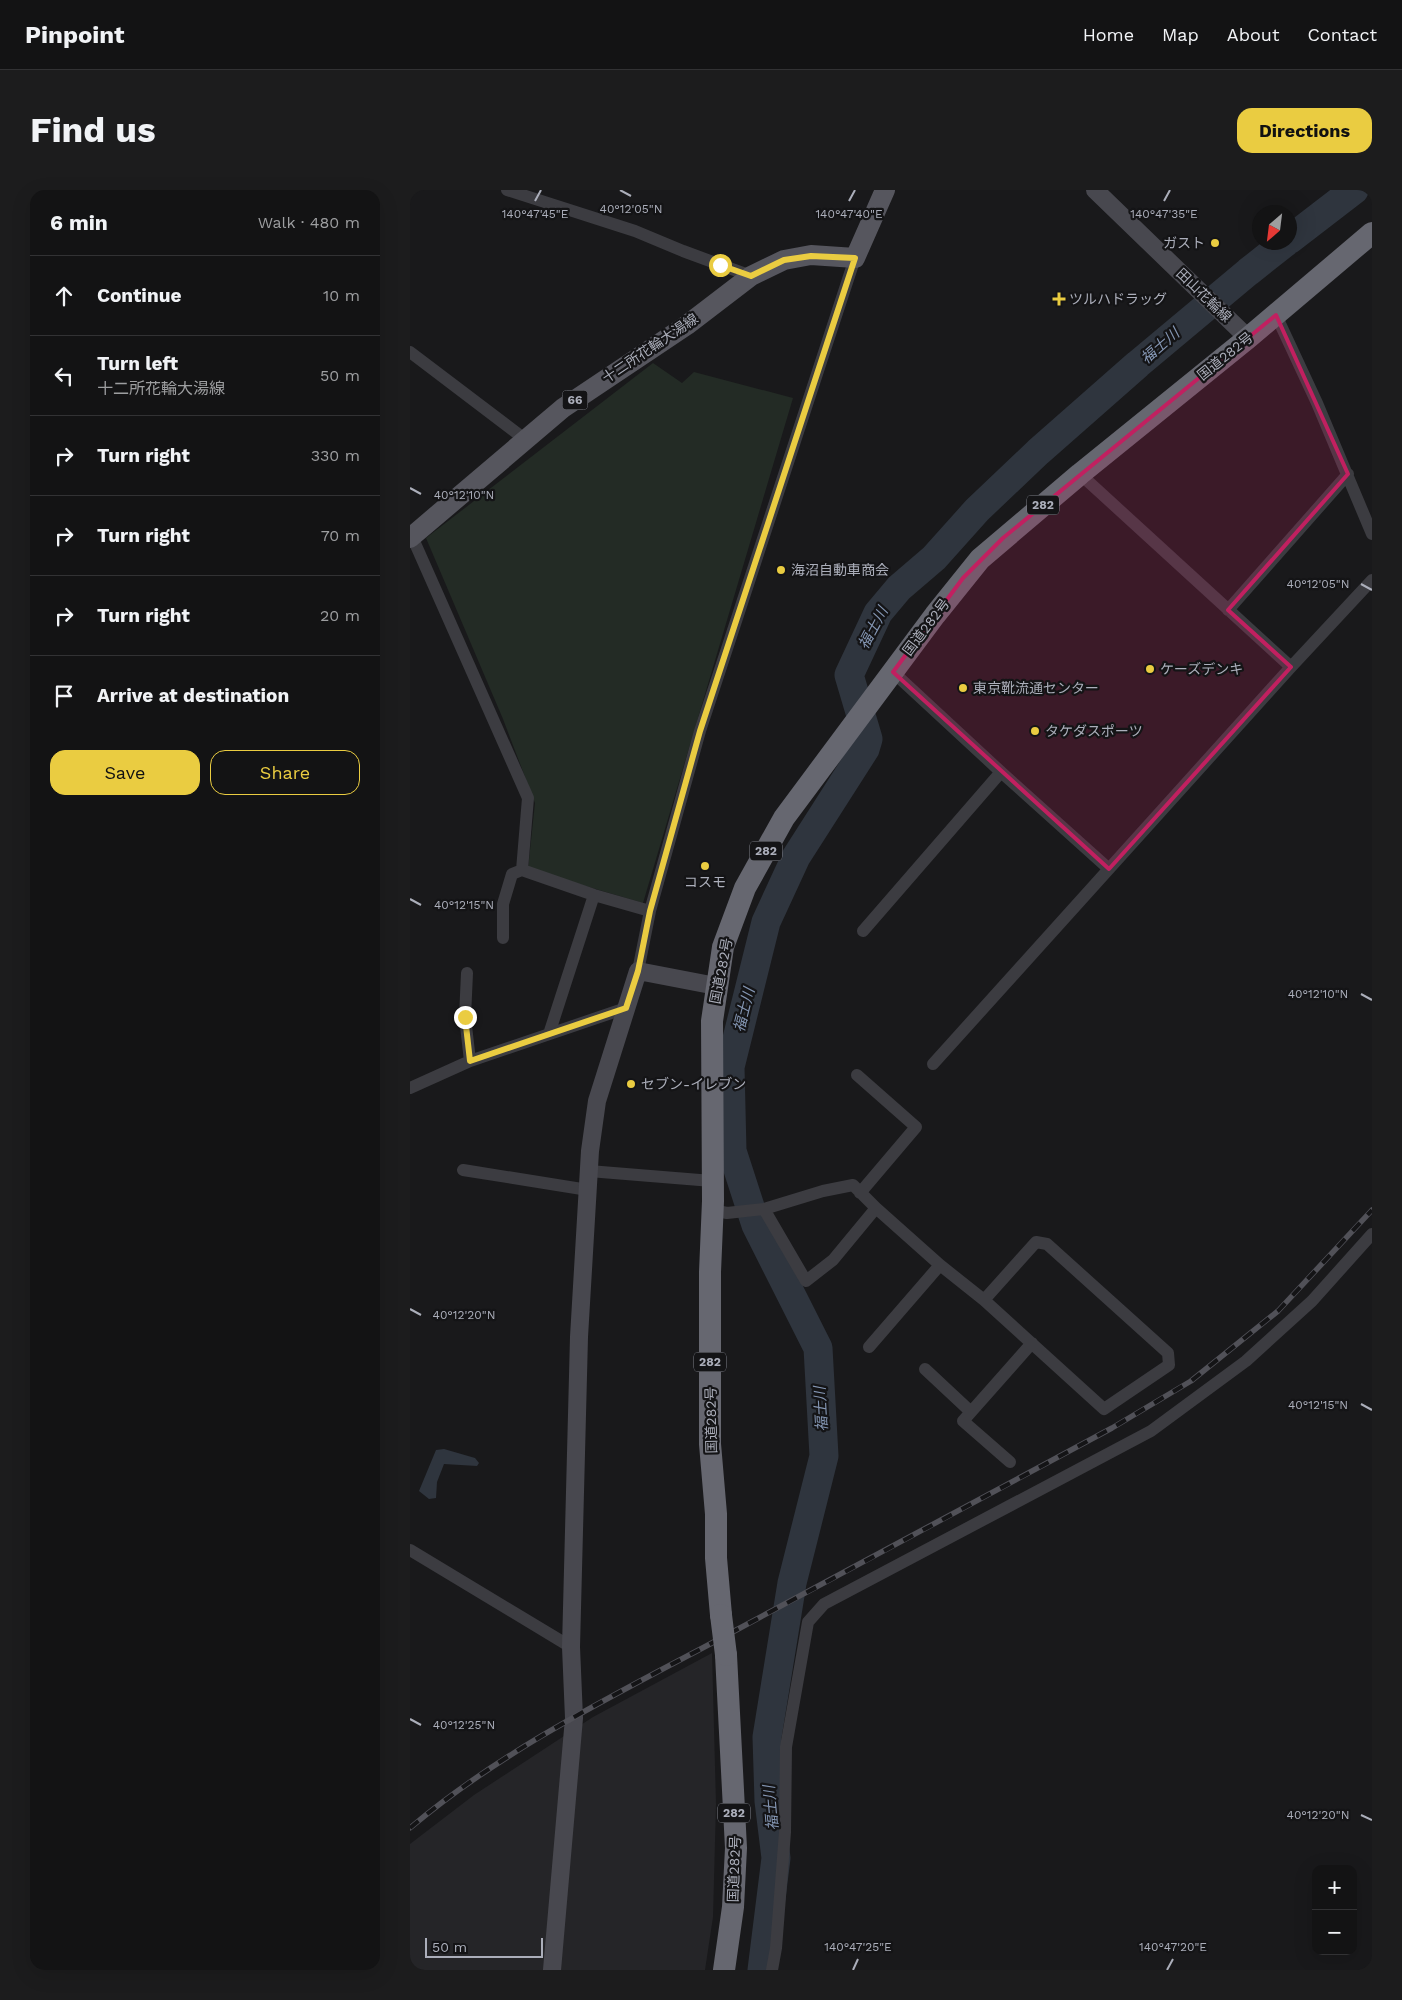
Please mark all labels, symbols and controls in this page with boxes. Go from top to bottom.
text: Pinpoint [25,21,125,49]
text: Home [1083,24,1134,45]
text: Map [1162,24,1199,45]
text: About [1227,24,1279,45]
text: Contact [1307,24,1377,45]
button: Directions [1237,108,1372,153]
text: Find us [30,109,156,151]
text: 40°12'05"N [600,202,662,216]
north arrow [1252,205,1297,250]
text: 140°47'45"E [502,207,569,221]
text: 140°47'40"E [815,207,883,221]
text: 140°47'35"E [1130,207,1198,221]
text: 6 min [50,210,108,235]
text: Walk · 480 m [258,213,360,232]
place label: ガスト [1163,235,1205,251]
marker: ガスト [1209,237,1221,249]
route start [709,254,732,277]
street label: 田山花輪線 [1173,265,1235,325]
icon: ahead [50,282,78,310]
text: Continue [97,284,181,307]
text: 10 m [323,286,360,305]
place label: ツルハドラッグ [1069,291,1167,307]
marker: ツルハドラッグ [1053,293,1065,305]
street label: 十二所花輪大湯線 [599,310,701,386]
water label: 福士川 [1137,323,1184,368]
street label: 国道282号 [1194,329,1256,383]
text: Turn left [97,352,178,375]
icon: left [50,362,78,390]
text: 50 m [320,366,360,385]
text: 十二所花輪大湯線 [97,379,225,398]
road number: 66 [562,390,588,410]
icon: right [50,442,78,470]
text: Turn right [97,444,190,467]
text: 330 m [311,446,360,465]
text: 40°12'10"N [434,488,494,502]
road number: 282 [1027,496,1059,514]
icon: right [50,522,78,550]
text: Turn right [97,524,190,547]
text: 70 m [321,526,360,545]
place label: 海沼自動車商会 [791,562,889,578]
marker: 海沼自動車商会 [775,564,787,576]
text: 40°12'05"N [1287,577,1349,591]
street label: 国道282号 [899,595,953,659]
icon: right [50,602,78,630]
water label: 福士川 [854,602,892,652]
text: Turn right [97,604,190,627]
text: 20 m [320,606,360,625]
place label: ケーズデンキ [1160,661,1243,677]
marker: ケーズデンキ [1144,663,1156,675]
place label: 東京靴流通センター [973,680,1099,696]
icon: arrive [50,682,78,710]
marker: 東京靴流通センター [957,682,969,694]
text: Arrive at destination [97,684,289,707]
place label: タケダスポーツ [1045,723,1143,739]
marker: タケダスポーツ [1029,725,1041,737]
button: Save [50,750,200,795]
button: Share [210,750,360,795]
road number: 282 [750,841,782,860]
marker: コスモ [699,860,711,872]
place label: コスモ [684,874,726,890]
text: 40°12'15"N [434,898,494,912]
street label: 国道282号 [707,937,735,1005]
water label: 福士川 [730,984,759,1034]
text: 40°12'10"N [1288,987,1348,1001]
route end [454,1006,477,1029]
place label: セブン-イレブン [641,1076,746,1092]
marker: セブン-イレブン [625,1078,637,1090]
text: 40°12'20"N [433,1308,495,1322]
road number: 282 [694,1352,726,1372]
water label: 福士川 [811,1384,831,1432]
street label: 国道282号 [702,1386,720,1454]
text: 40°12'15"N [1288,1398,1348,1412]
text: 40°12'25"N [433,1718,495,1732]
water label: 福士川 [760,1783,782,1831]
road number: 282 [718,1804,750,1822]
text: 40°12'20"N [1287,1808,1349,1822]
street label: 国道282号 [725,1835,743,1903]
map controls [1312,1865,1357,1955]
button: + [1312,1865,1357,1910]
button: − [1312,1910,1357,1955]
scale bar [425,1935,542,1958]
text: 50 m [432,1939,467,1955]
text: 140°47'25"E [824,1940,892,1954]
text: 140°47'20"E [1139,1940,1207,1954]

